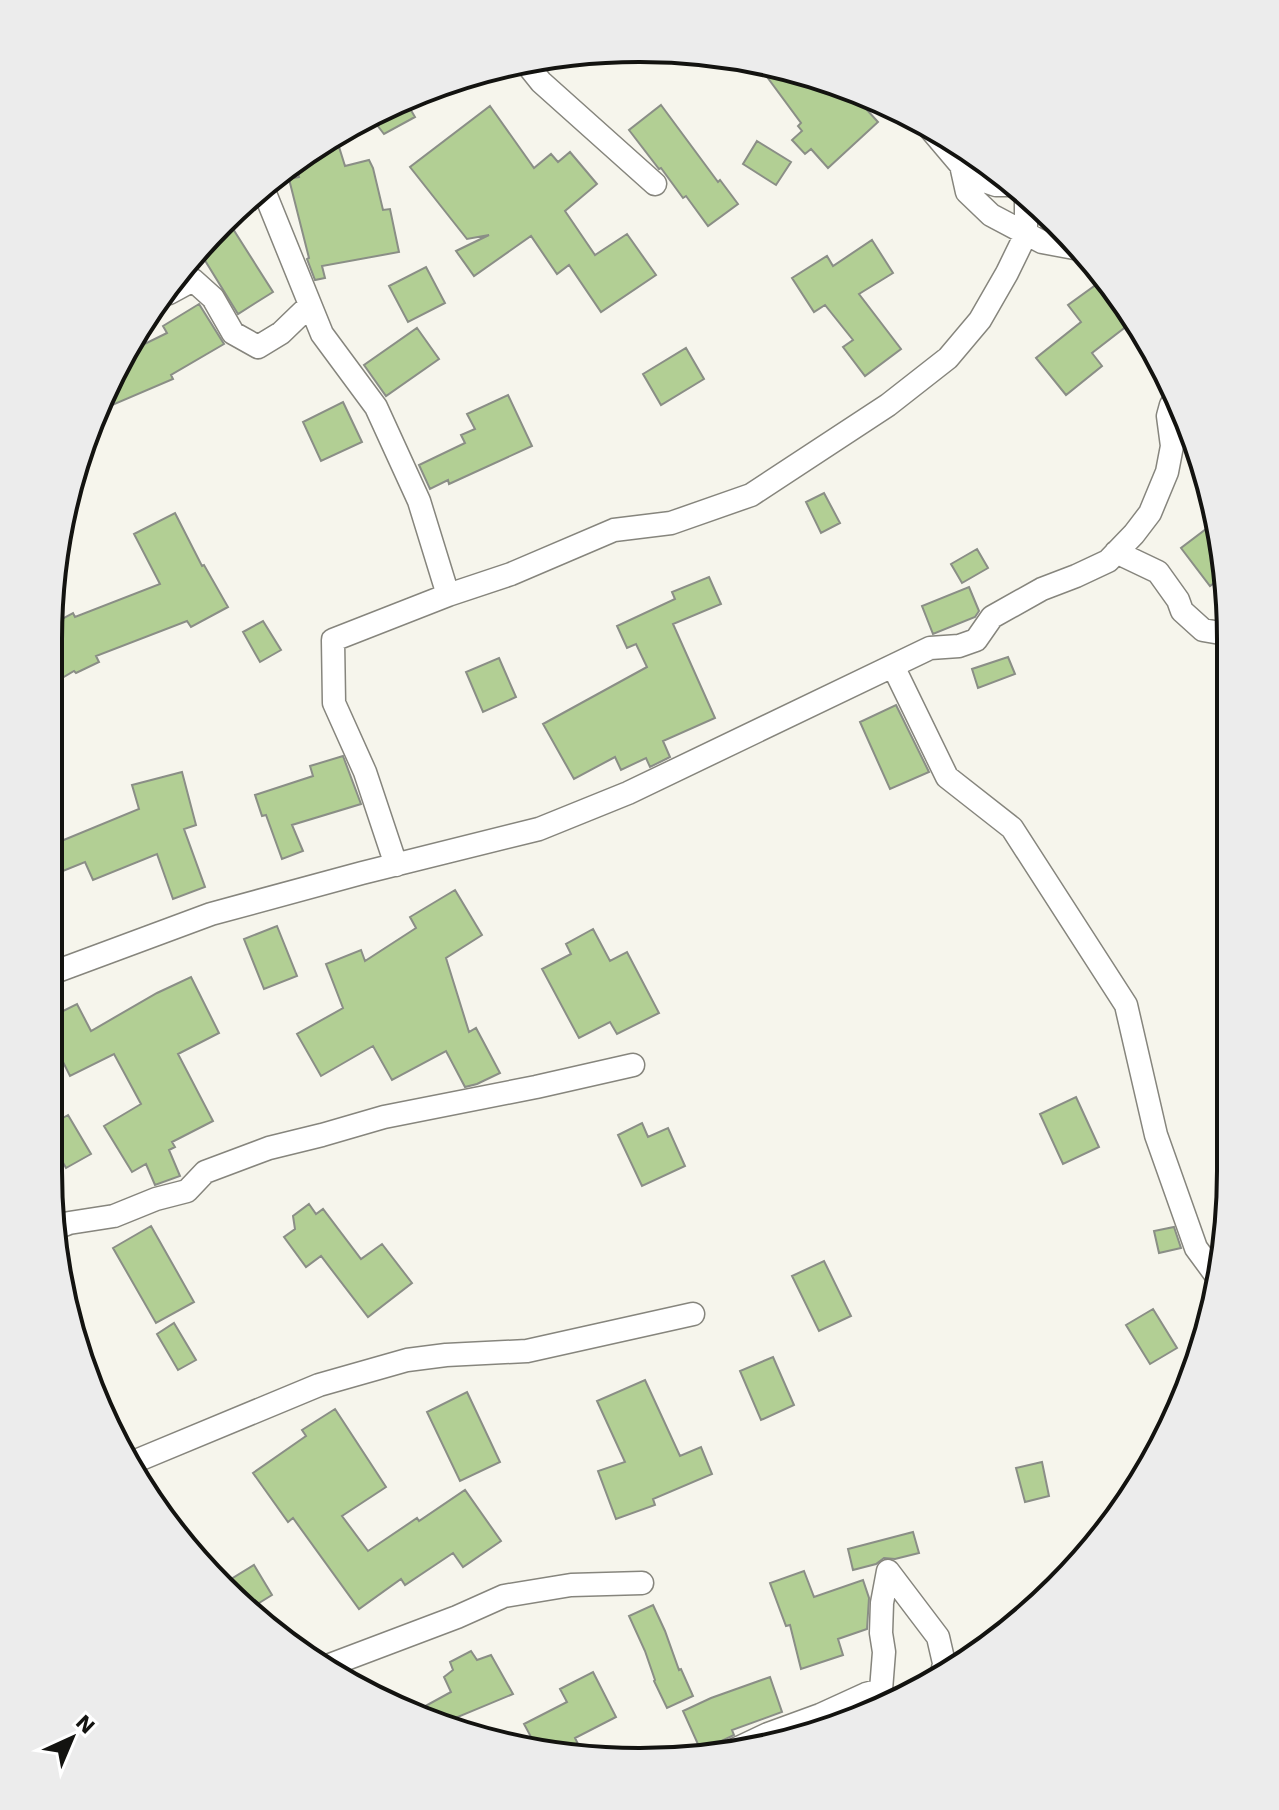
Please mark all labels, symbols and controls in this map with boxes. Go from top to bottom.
north arrow [32,1698,112,1778]
text: N [71,1709,100,1739]

